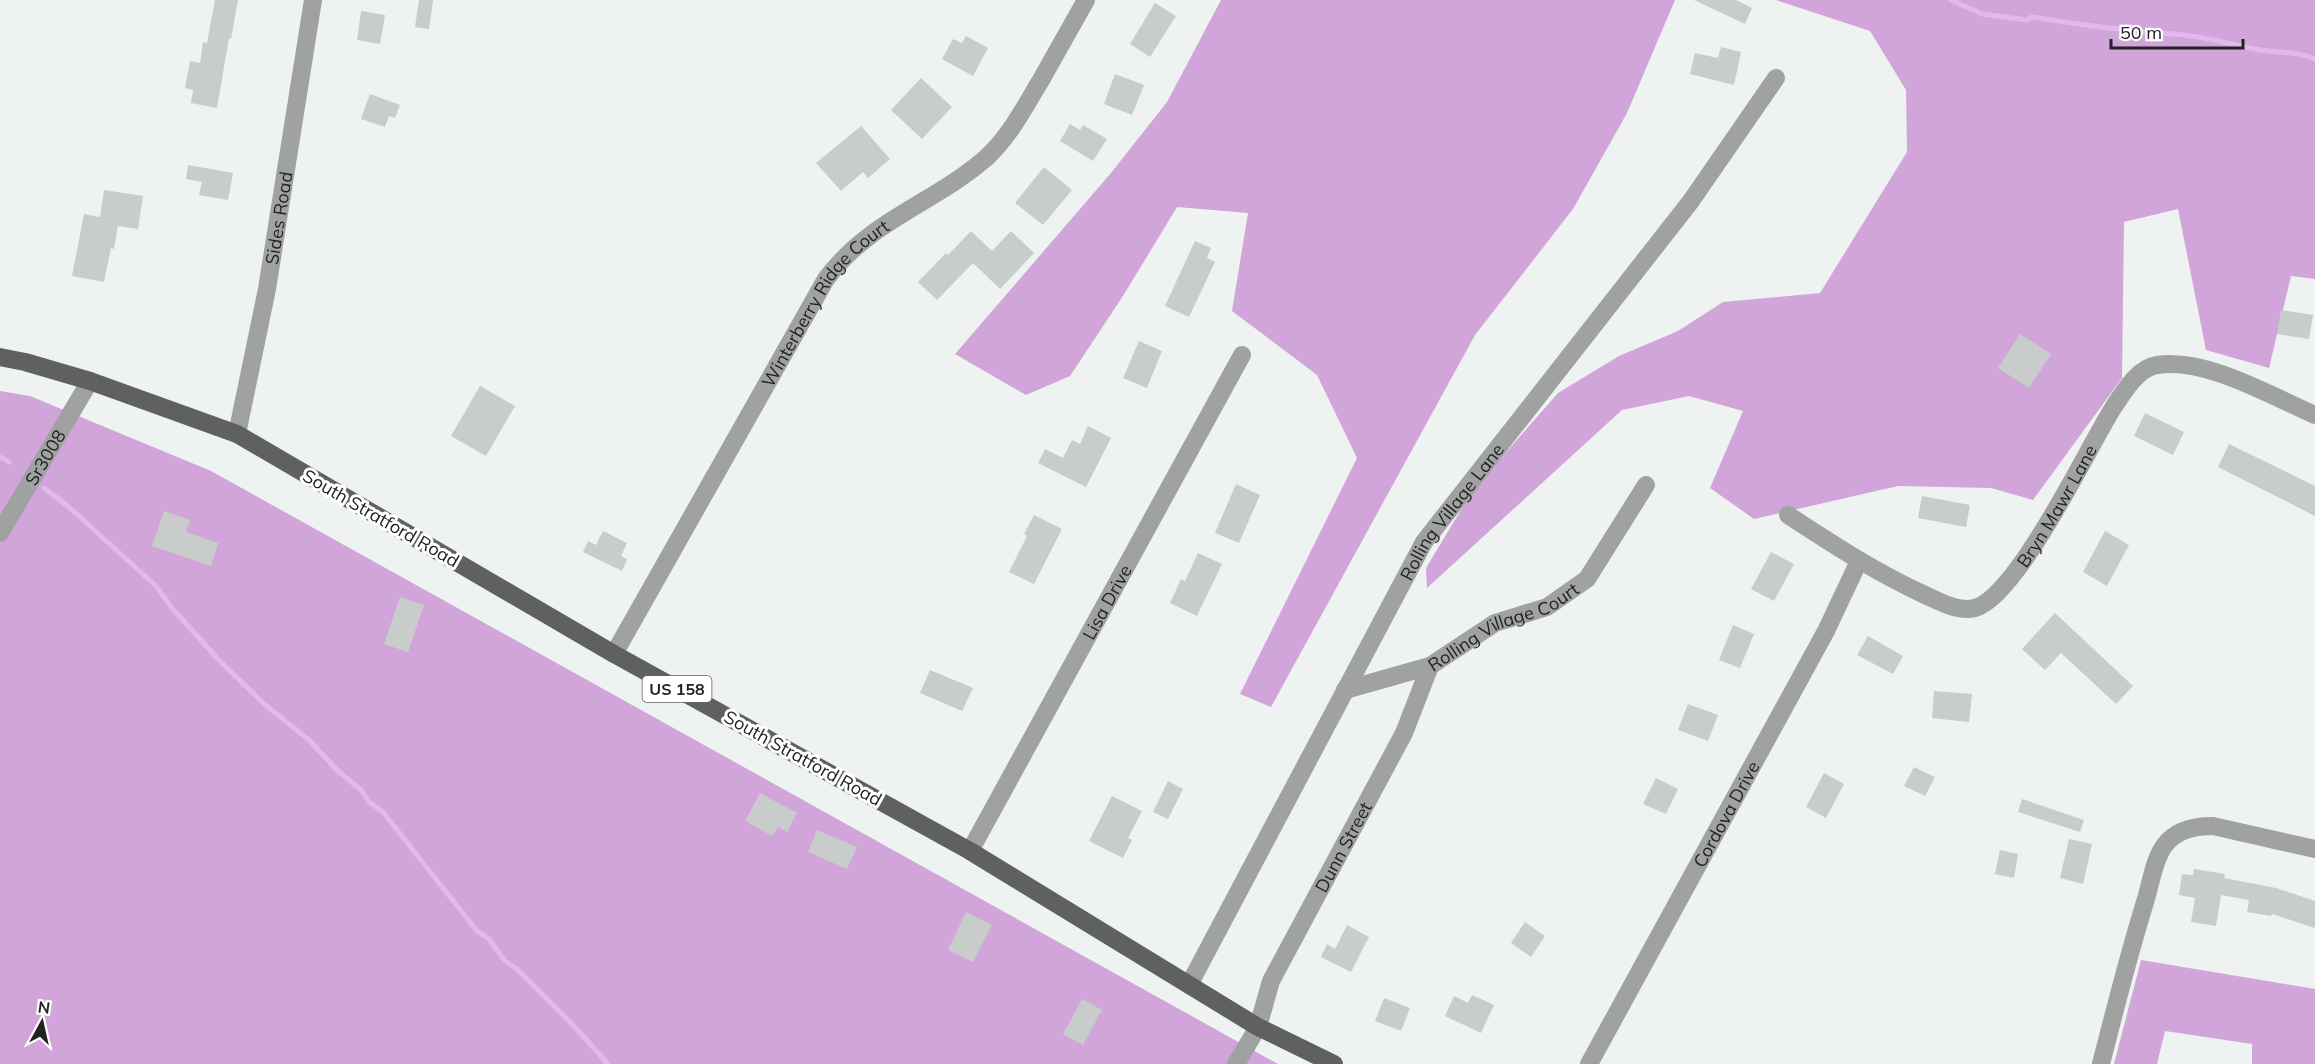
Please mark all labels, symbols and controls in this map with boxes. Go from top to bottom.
scale bar [2111,12,2243,50]
text: 50 m [2120,21,2162,44]
street label: Sides Road [260,170,297,266]
street label: Winterberry Ridge Court [756,214,893,391]
street label: Sr3008 [19,425,70,489]
street label: Rolling Village Lane [1394,438,1509,584]
street label: Bryn Mawr Lane [2011,441,2101,572]
street label: South Stratford Road [299,464,463,572]
street label: Lisa Drive [1077,560,1136,644]
street label: Rolling Village Court [1423,577,1583,676]
road number: US 158 [642,676,712,702]
street label: South Stratford Road [720,705,886,811]
street label: Cordova Drive [1687,757,1764,871]
street label: Dunn Street [1309,798,1377,896]
north arrow [12,992,72,1052]
text: N [37,996,51,1018]

